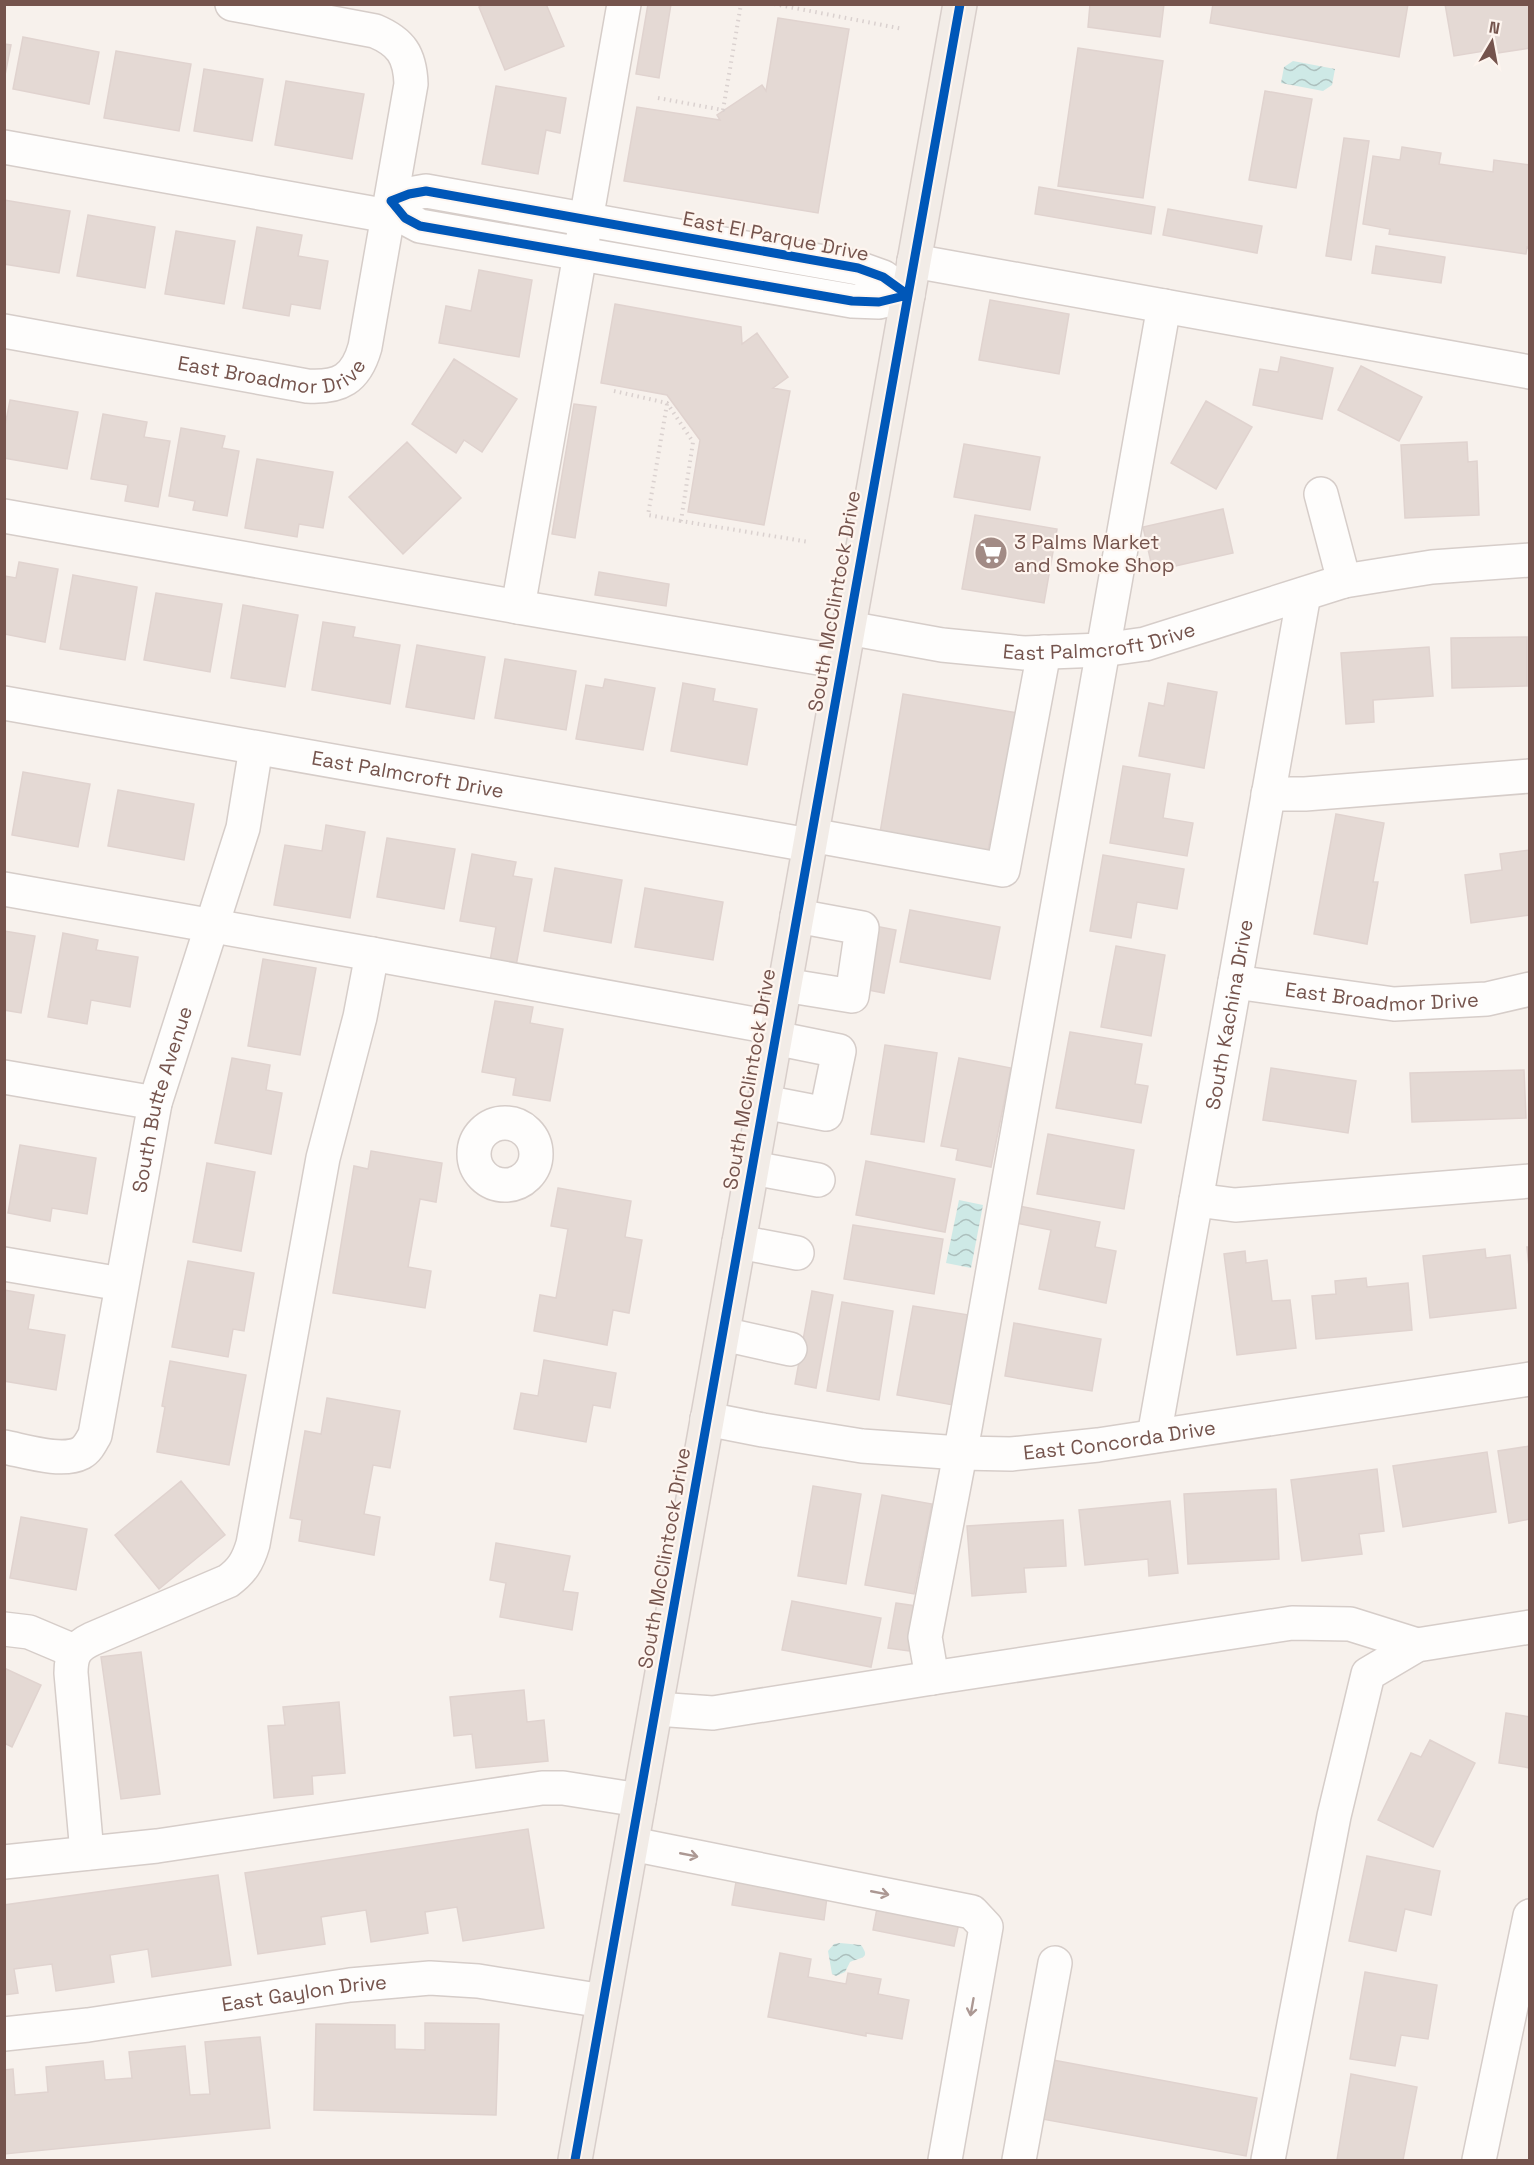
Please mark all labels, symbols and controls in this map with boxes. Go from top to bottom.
north arrow [1462,12,1522,72]
text: N [1487,16,1502,39]
street label: East El Parque Drive [681,205,871,267]
street label: East Broadmor Drive [176,350,371,399]
street label: South McClintock Drive [802,488,866,714]
place label: 3 Palms Market and Smoke Shop [1014,529,1175,578]
supermarket icon: 3 Palms Market and Smoke Shop [973,535,1009,571]
street label: East Palmcroft Drive [1002,616,1198,666]
street label: East Palmcroft Drive [310,745,506,804]
street label: South Kachina Drive [1199,917,1259,1112]
street label: South McClintock Drive [717,966,781,1192]
street label: East Broadmor Drive [1284,976,1479,1017]
street label: South Butte Avenue [126,1003,198,1195]
street label: East Concorda Drive [1022,1414,1217,1466]
street label: South McClintock Drive [632,1445,696,1671]
one-way arrow [679,1850,698,1861]
one-way arrow [870,1888,890,1899]
street label: East Gaylon Drive [220,1969,388,2017]
one-way arrow [966,1996,977,2016]

